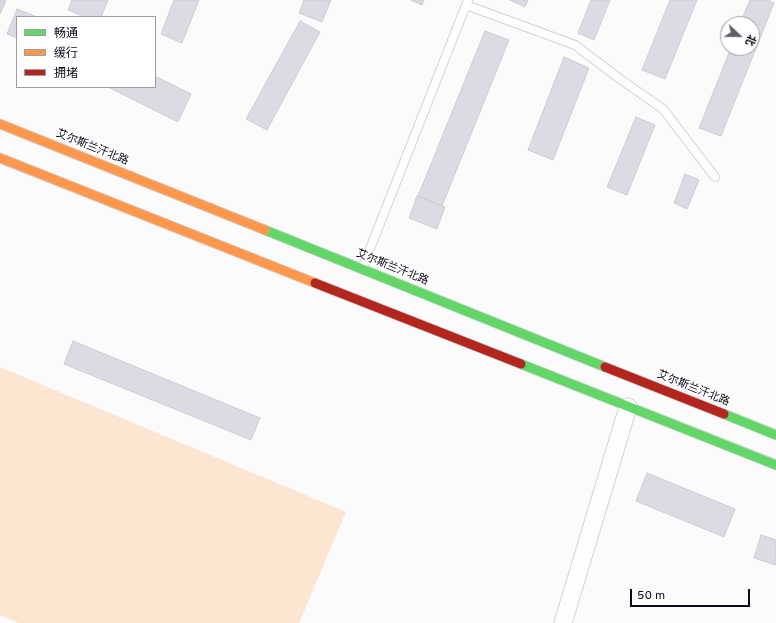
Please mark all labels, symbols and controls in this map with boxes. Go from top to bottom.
legend [16,16,156,88]
north arrow [720,16,760,56]
text: 畅通 [54,26,78,42]
text: 北 [742,32,759,48]
text: 缓行 [54,46,78,62]
text: 拥堵 [54,66,78,82]
street label: 艾尔斯兰汗北路 [54,127,130,169]
street label: 艾尔斯兰汗北路 [354,247,430,289]
street label: 艾尔斯兰汗北路 [655,368,731,410]
scale bar [632,581,752,607]
text: 50 m [637,588,665,604]

